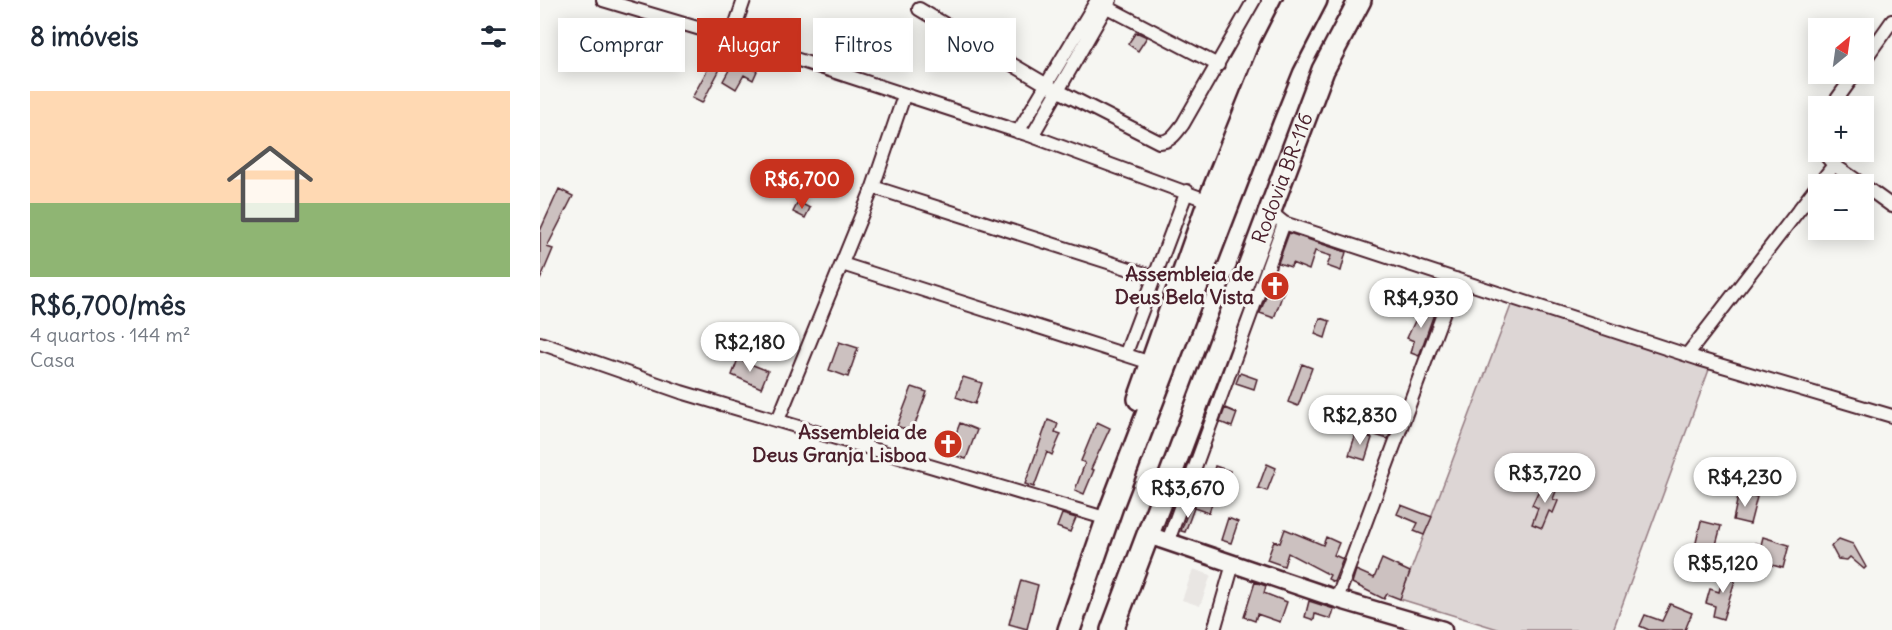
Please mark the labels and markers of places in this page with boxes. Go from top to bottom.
pin: R$6,700 [747,159,857,210]
place label: Assembleia de Deus Bela Vista [1115,261,1255,309]
church icon: Assembleia de Deus Bela Vista [1259,270,1291,302]
pin: R$4,930 [1366,278,1476,329]
pin: R$2,180 [695,322,805,373]
pin: R$2,830 [1305,395,1415,446]
place label: Assembleia de Deus Granja Lisboa [752,419,928,467]
church icon: Assembleia de Deus Granja Lisboa [932,428,964,460]
pin: R$3,720 [1490,453,1600,504]
pin: R$4,230 [1690,457,1800,508]
pin: R$3,670 [1133,468,1243,519]
pin: R$5,120 [1668,543,1778,594]

